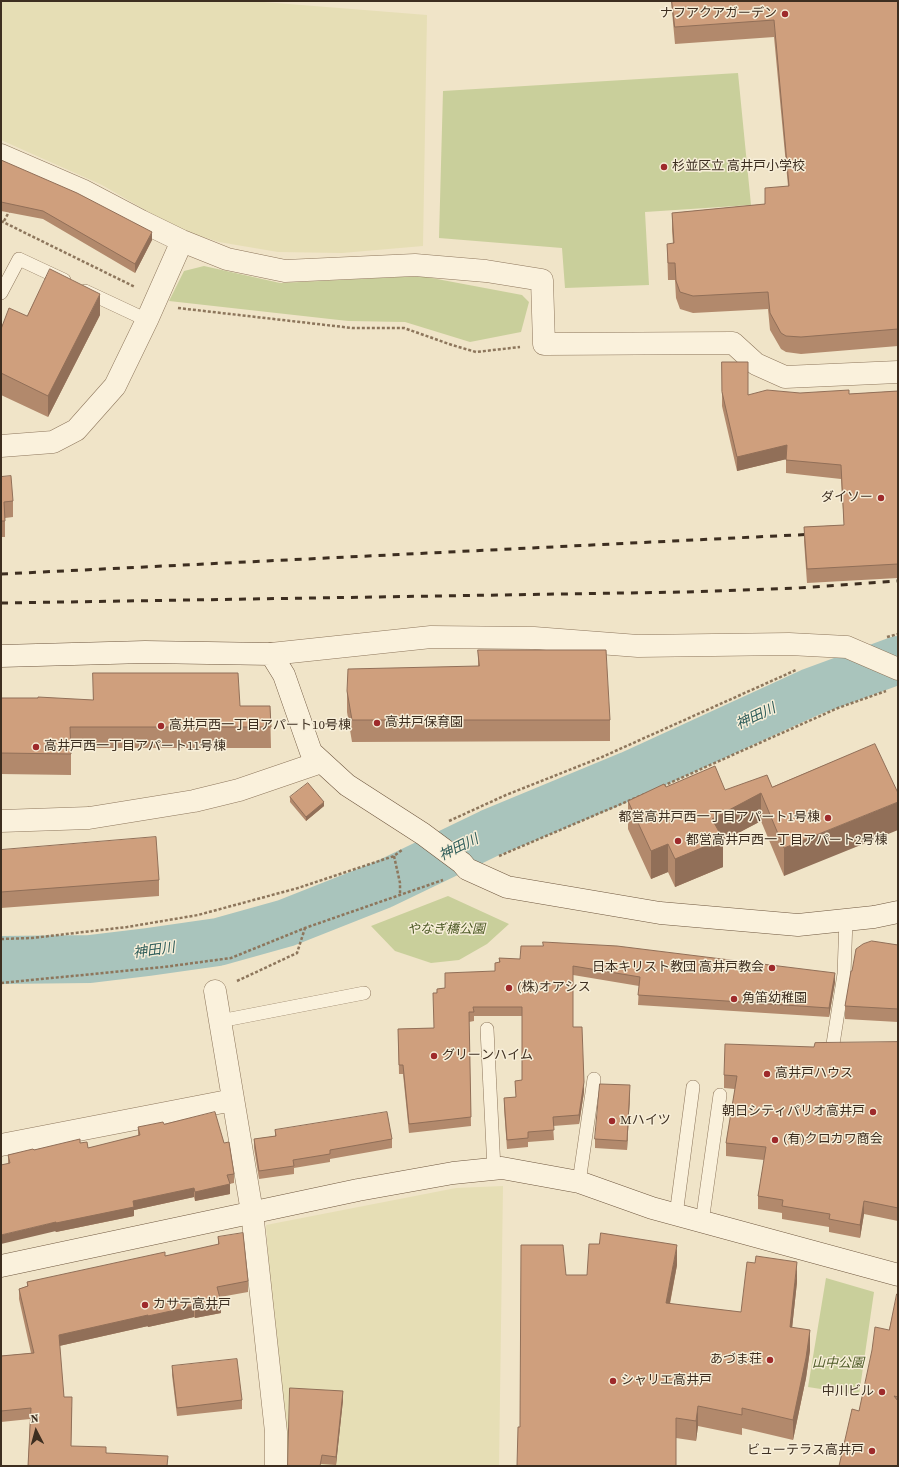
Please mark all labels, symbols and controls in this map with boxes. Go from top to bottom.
place label: ナフアクアガーデン [660,6,777,22]
marker: ナフアクアガーデン [780,9,790,19]
place label: 杉並区立 高井戸小学校 [672,159,805,175]
marker: 杉並区立 高井戸小学校 [659,162,669,172]
place label: ダイソー [821,490,873,506]
marker: ダイソー [876,493,886,503]
water label: 神田川 [733,701,779,733]
place label: 高井戸保育園 [385,715,463,731]
place label: 高井戸西一丁目アパート10号棟 [169,718,351,734]
marker: 高井戸保育園 [372,718,382,728]
marker: 高井戸西一丁目アパート10号棟 [156,721,166,731]
place label: 高井戸西一丁目アパート11号棟 [44,739,226,755]
marker: 高井戸西一丁目アパート11号棟 [31,742,41,752]
place label: 都営高井戸西一丁目アパート1号棟 [619,810,820,826]
marker: 都営高井戸西一丁目アパート1号棟 [823,813,833,823]
water label: 神田川 [436,831,482,865]
place label: 都営高井戸西一丁目アパート2号棟 [686,833,887,849]
marker: 都営高井戸西一丁目アパート2号棟 [673,836,683,846]
park label: やなぎ橋公園 [407,922,485,938]
water label: 神田川 [132,940,176,962]
place label: 日本キリスト教団 高井戸教会 [592,960,764,976]
marker: 日本キリスト教団 高井戸教会 [767,963,777,973]
place label: (株)オアシス [517,980,591,996]
marker: (株)オアシス [504,983,514,993]
place label: 角笛幼稚園 [742,991,807,1007]
marker: 角笛幼稚園 [729,994,739,1004]
place label: グリーンハイム [442,1048,533,1064]
marker: グリーンハイム [429,1051,439,1061]
place label: 高井戸ハウス [775,1066,853,1082]
marker: 高井戸ハウス [762,1069,772,1079]
place label: 朝日シティパリオ高井戸 [722,1104,865,1120]
marker: 朝日シティパリオ高井戸 [868,1107,878,1117]
place label: Mハイツ [620,1113,671,1129]
marker: Mハイツ [607,1116,617,1126]
place label: (有)クロカワ商会 [783,1132,883,1148]
marker: (有)クロカワ商会 [770,1135,780,1145]
place label: カサテ高井戸 [153,1297,231,1313]
marker: カサテ高井戸 [140,1300,150,1310]
place label: あづま荘 [710,1352,762,1368]
marker: あづま荘 [765,1355,775,1365]
park label: 山中公園 [812,1356,864,1372]
place label: シャリエ高井戸 [621,1373,712,1389]
marker: シャリエ高井戸 [608,1376,618,1386]
place label: 中川ビル [822,1384,874,1400]
marker: 中川ビル [877,1387,887,1397]
north arrow [16,1411,56,1451]
text: N [30,1411,39,1426]
place label: ビューテラス高井戸 [747,1443,864,1459]
marker: ビューテラス高井戸 [867,1446,877,1456]

